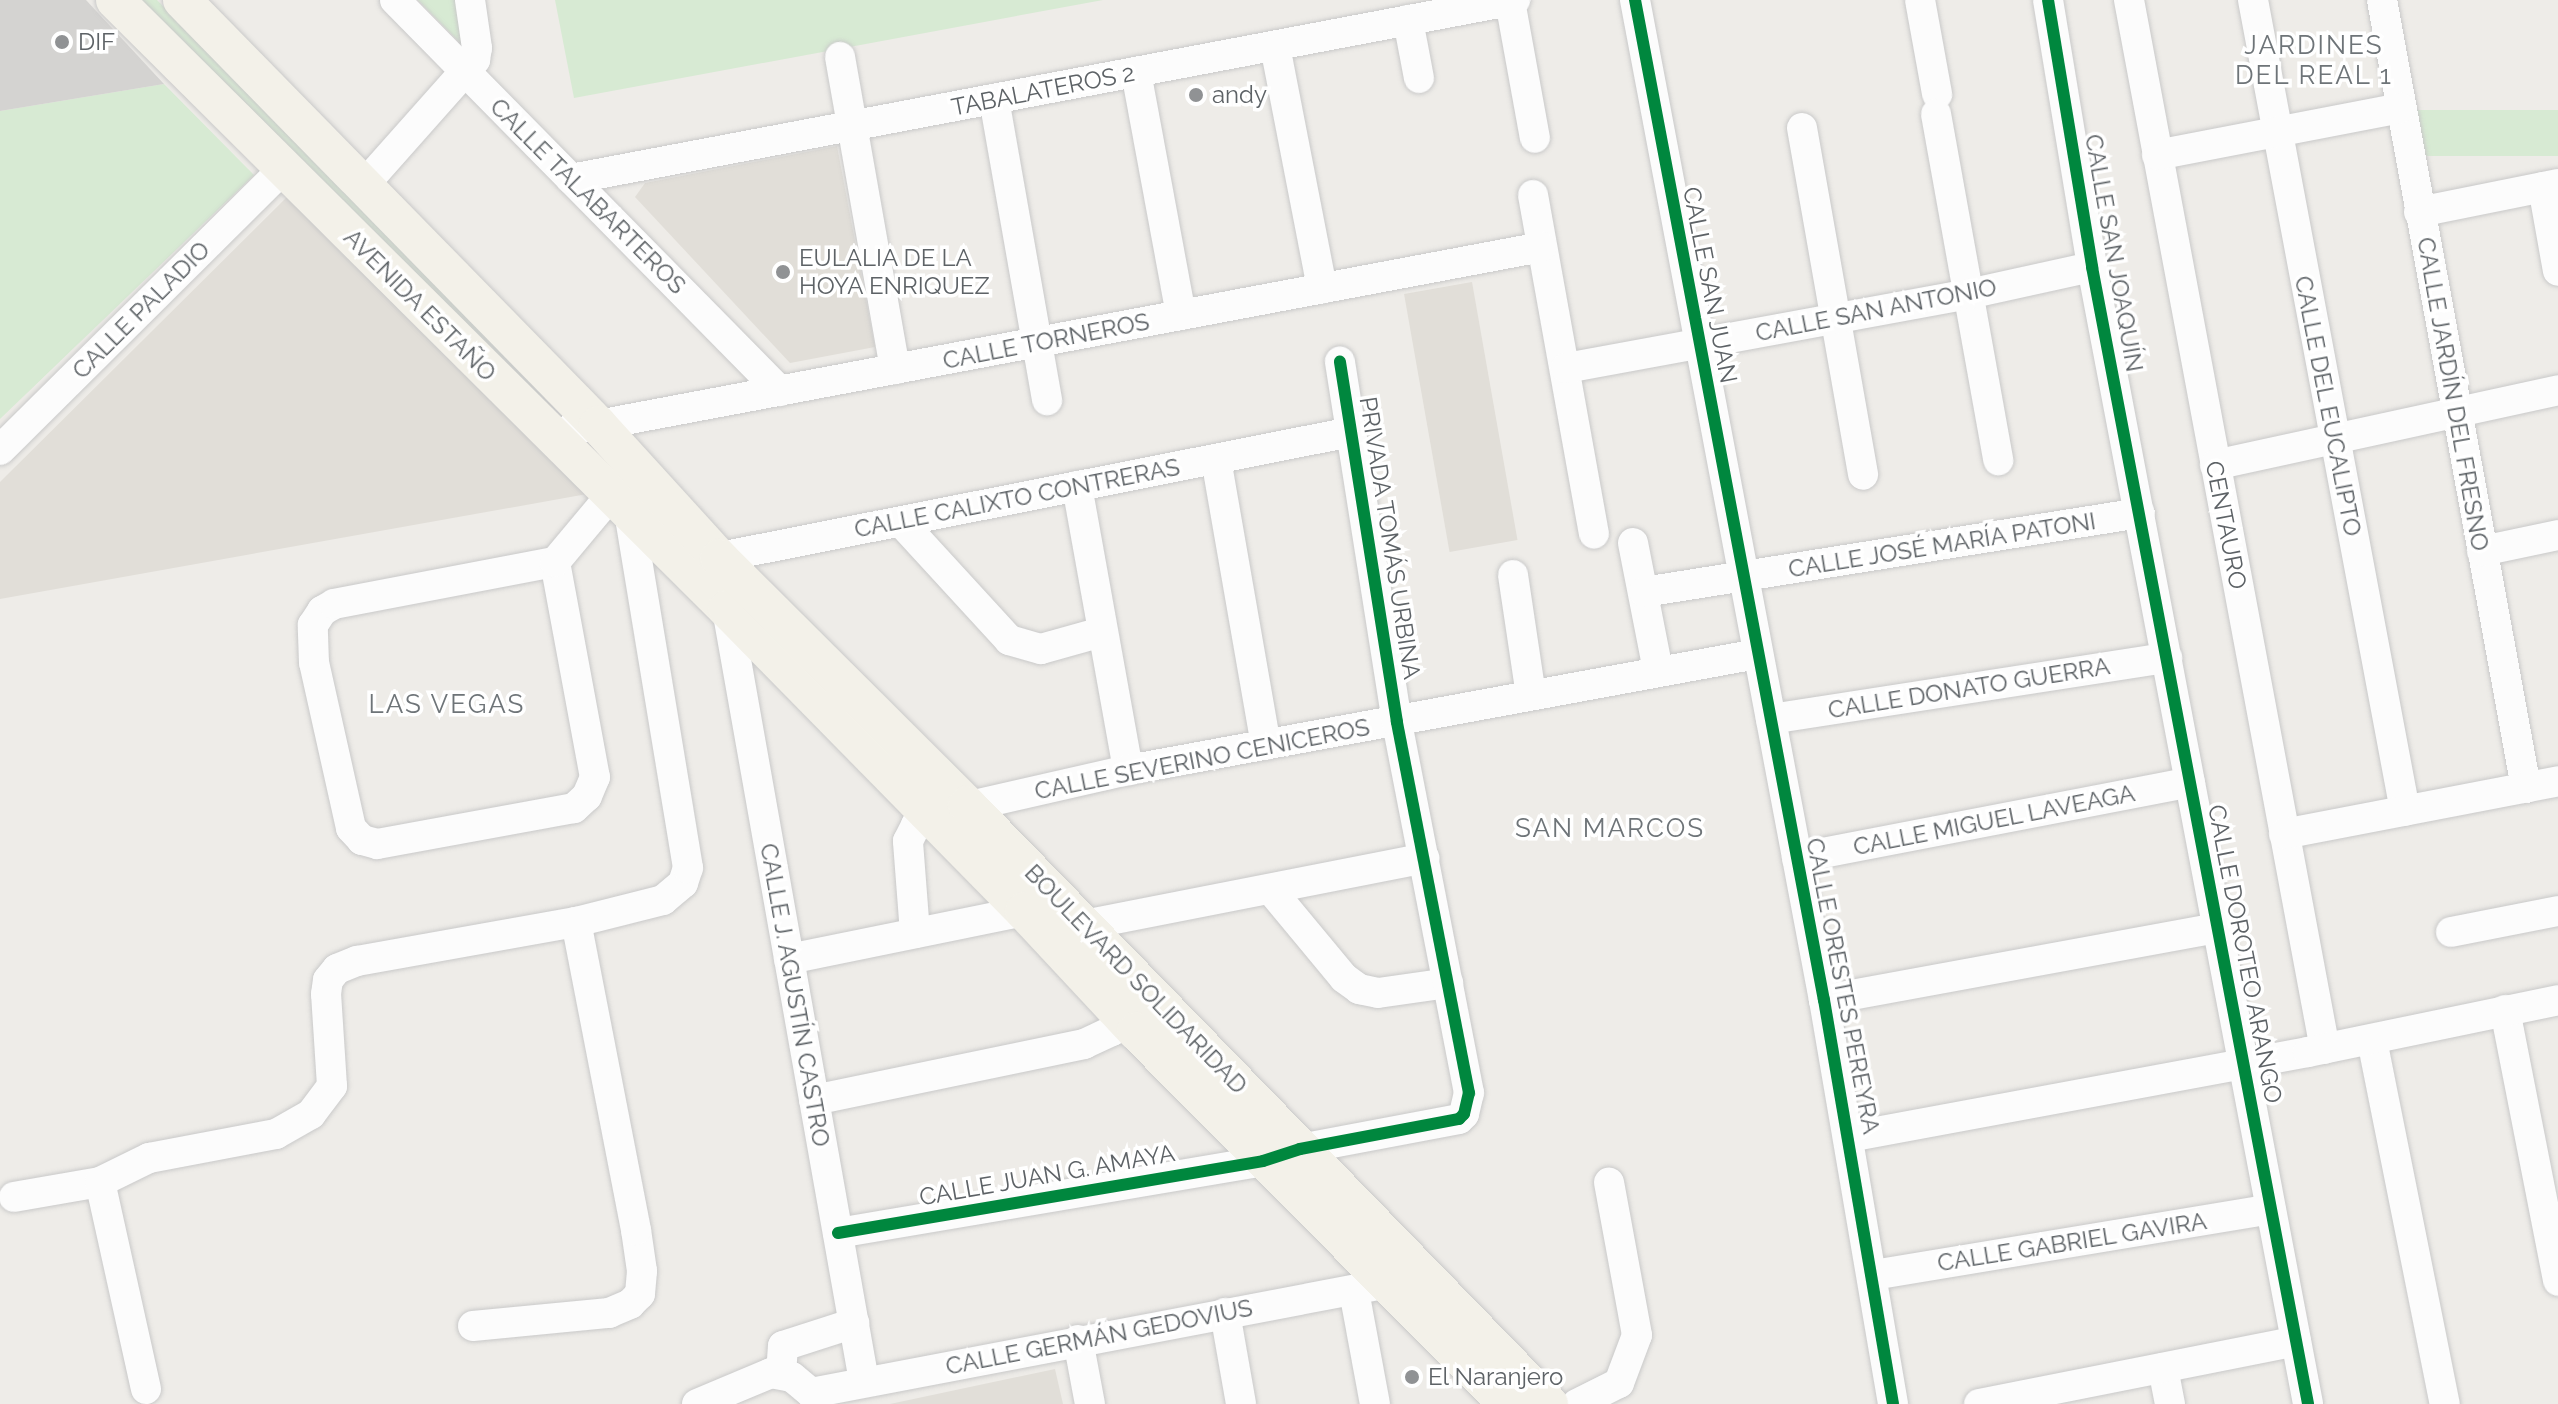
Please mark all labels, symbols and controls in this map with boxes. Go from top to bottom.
place label: DIF [78,28,115,56]
district label: JARDINES DEL REAL 1 [2234,30,2394,92]
marker: DIF [53,33,71,51]
street label: TABALATEROS 2 [949,58,1137,122]
place label: andy [1212,81,1267,109]
marker: andy [1187,86,1205,104]
street label: CALLE TALABARTEROS [484,92,692,300]
street label: CALLE SAN JOAQUÍN [2079,132,2149,374]
street label: CALLE SAN JUAN [1677,184,1743,386]
street label: AVENIDA ESTAÑO [338,223,502,387]
street label: CALLE JARDÍN DEL FRESNO [2411,234,2495,554]
street label: CALLE PALADIO [66,235,216,385]
place label: EULALIA DE LA HOYA ENRIQUEZ [799,244,990,300]
marker: EULALIA DE LA HOYA ENRIQUEZ [774,263,792,281]
street label: CALLE SAN ANTONIO [1753,272,1999,348]
street label: CALLE DEL EUCALIPTO [2289,273,2367,539]
street label: CALLE TORNEROS [940,307,1152,375]
street label: PRIVADA TOMÁS URBINA [1353,394,1427,682]
street label: CALLE CALIXTO CONTRERAS [852,452,1182,544]
street label: CENTAURO [2199,458,2253,592]
street label: CALLE JOSÉ MARÍA PATONI [1786,506,2098,584]
street label: CALLE DONATO GUERRA [1826,651,2112,725]
district label: LAS VEGAS [368,689,526,721]
street label: CALLE SEVERINO CENICEROS [1032,712,1372,806]
street label: CALLE MIGUEL LAVEAGA [1850,778,2138,862]
street label: CALLE DOROTEO ARANGO [2202,802,2288,1106]
district label: SAN MARCOS [1515,813,1705,845]
street label: CALLE ORESTES PEREYRA [1800,836,1886,1136]
street label: CALLE J. AGUSTÍN CASTRO [754,840,836,1150]
street label: BOULEVARD SOLIDARIDAD [1019,858,1253,1100]
street label: CALLE JUAN G. AMAYA [916,1138,1178,1212]
street label: CALLE GABRIEL GAVIRA [1935,1206,2209,1278]
street label: CALLE GERMÁN GEDOVIUS [943,1293,1255,1381]
place label: El Naranjero [1428,1363,1564,1391]
marker: El Naranjero [1403,1368,1421,1386]

